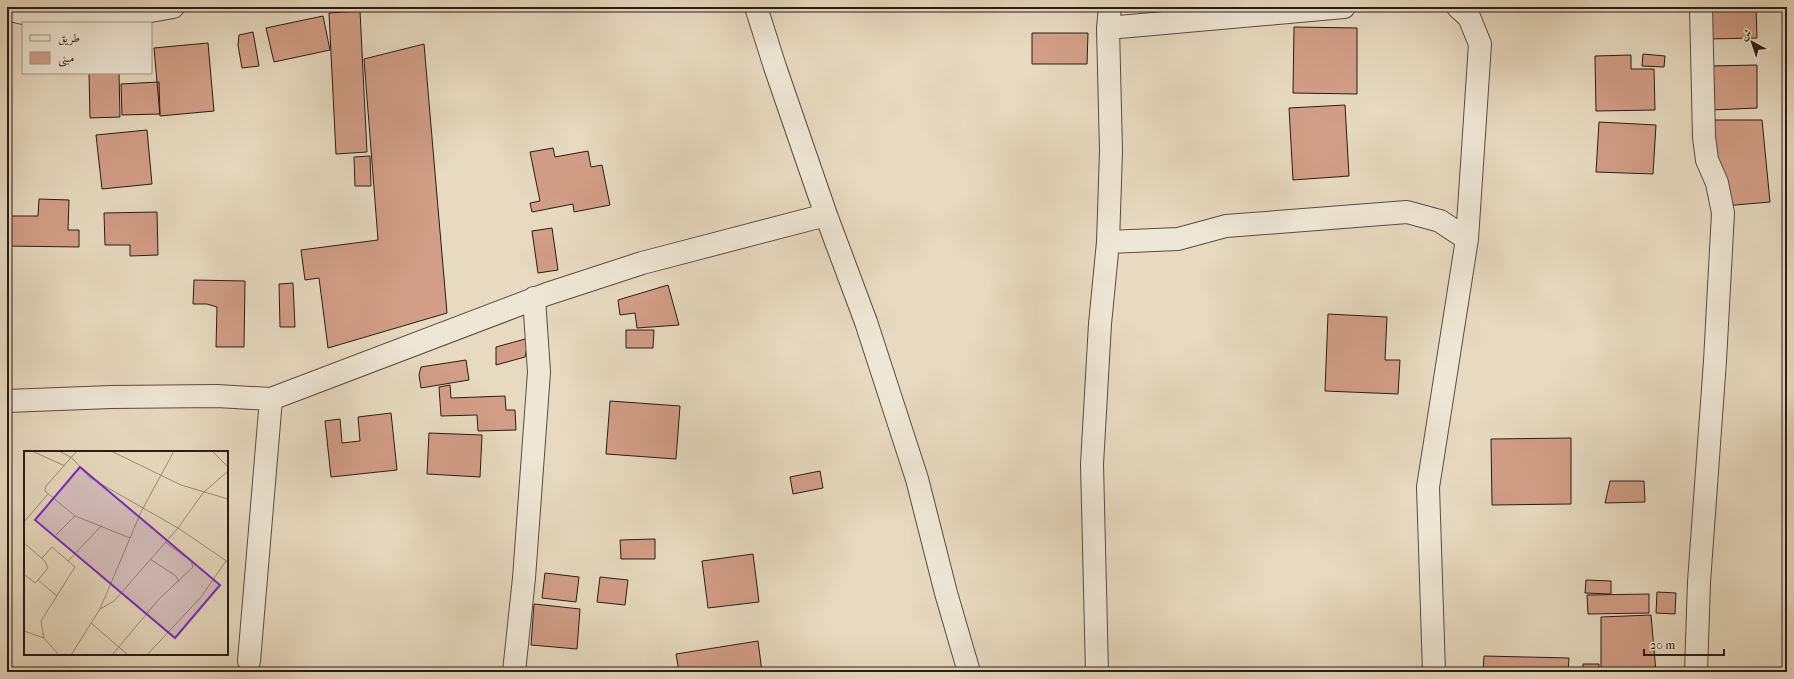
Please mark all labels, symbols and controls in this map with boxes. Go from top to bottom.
legend [22,22,152,74]
north arrow [1732,22,1772,62]
text: ش [1738,26,1754,43]
text: طريق [58,31,80,46]
text: مبنى [58,51,74,67]
inset map [24,451,228,655]
scale bar [1644,631,1724,657]
text: 20 m [1650,638,1675,652]

